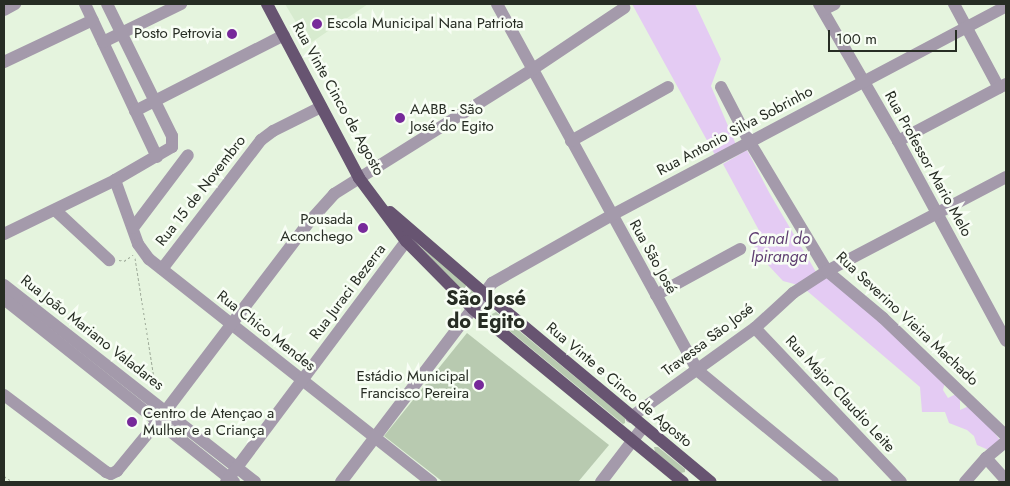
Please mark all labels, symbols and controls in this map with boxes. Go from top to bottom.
place label: Escola Municipal Nana Patriota [327,15,523,33]
marker: Escola Municipal Nana Patriota [311,18,323,30]
street label: Rua Vinte Cinco de Agosto [288,19,388,179]
scale bar [830,20,959,52]
place label: Posto Petrovia [134,25,222,43]
marker: Posto Petrovia [226,28,238,40]
text: 100 m [836,28,877,50]
street label: Rua Antonio Silva Sobrinho [654,82,816,180]
street label: Rua Professor Mario Melo [880,88,976,240]
place label: AABB - São José do Egito [410,100,494,135]
marker: AABB - São José do Egito [394,112,406,124]
street label: Rua 15 de Novembro [152,132,250,250]
place label: Pousada Aconchego [280,210,353,245]
street label: Rua São José [625,217,681,297]
marker: Pousada Aconchego [357,222,369,234]
water label: Canal do Ipiranga [748,229,810,267]
street label: Rua Juraci Bezerra [306,241,390,343]
street label: Rua Severino Vieira Machado [832,248,982,390]
street label: Rua João Mariano Valadares [17,272,167,394]
district label: São José do Egito [446,286,526,333]
street label: Rua Chico Mendes [213,287,319,375]
street label: Travessa São José [659,300,757,380]
street label: Rua Vinte e Cinco de Agosto [542,319,696,451]
street label: Rua Major Claudio Leite [781,332,899,456]
place label: Estádio Municipal Francisco Pereira [357,367,469,402]
marker: Estádio Municipal Francisco Pereira [473,379,485,391]
place label: Centro de Atençao a Mulher e a Criança [143,404,274,439]
marker: Centro de Atençao a Mulher e a Criança [125,415,139,429]

